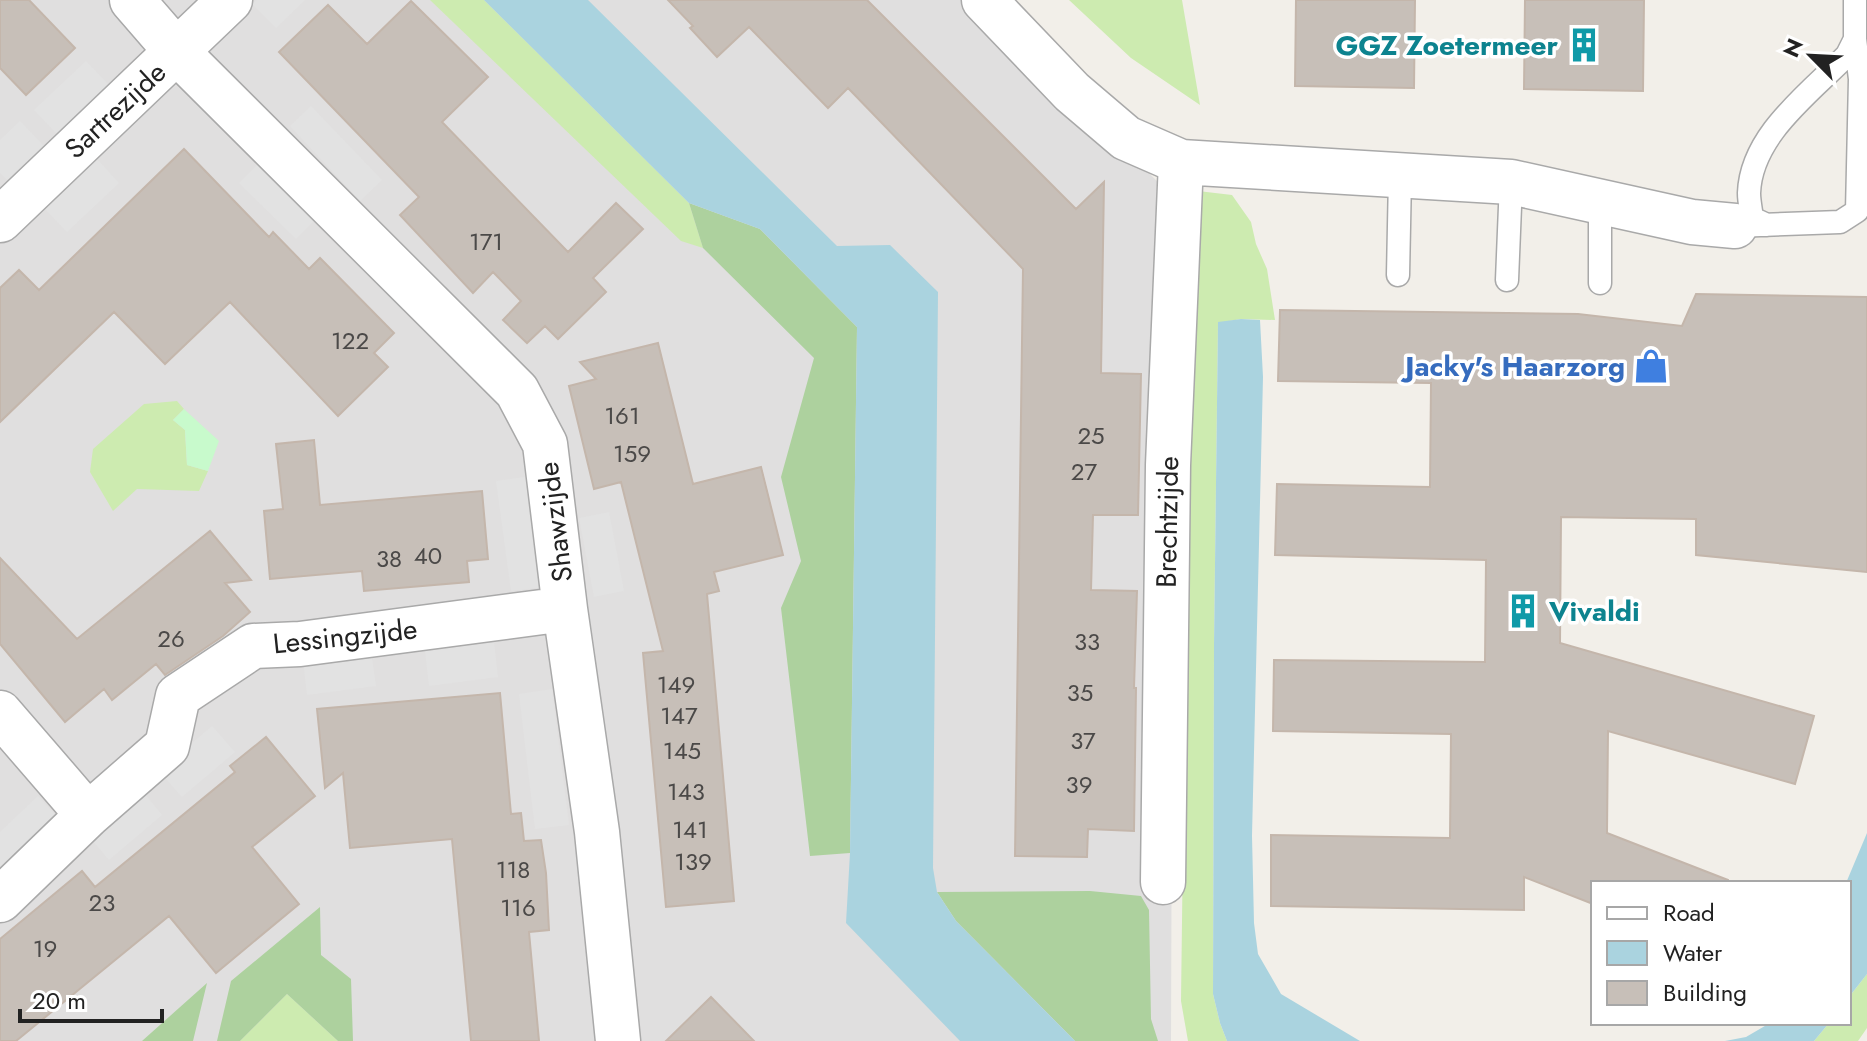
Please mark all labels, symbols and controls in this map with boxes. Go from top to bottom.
north arrow [1771,16,1851,96]
place label: GGZ Zoetermeer [1335,25,1558,66]
building icon: GGZ Zoetermeer [1565,26,1603,64]
text: N [1775,33,1811,62]
street label: Sartrezijde [55,52,175,168]
house number: 171 [469,224,503,259]
house number: 122 [331,323,369,358]
place label: Jacky's Haarzorg [1400,346,1625,387]
shop icon: Jacky's Haarzorg [1632,347,1670,385]
house number: 161 [604,398,640,433]
house number: 25 [1077,418,1105,453]
house number: 159 [613,436,651,471]
house number: 27 [1071,454,1098,489]
street label: Brechtzijde [1146,456,1189,588]
street label: Shawzijde [528,459,583,584]
house number: 40 [414,538,442,573]
house number: 38 [376,541,402,576]
place label: Vivaldi [1548,591,1640,632]
building icon: Vivaldi [1504,592,1542,630]
street label: Lessingzijde [271,609,419,664]
house number: 26 [157,621,185,656]
house number: 33 [1074,624,1100,659]
house number: 149 [657,667,695,702]
house number: 35 [1067,675,1093,710]
house number: 147 [660,698,698,733]
house number: 37 [1070,723,1096,758]
house number: 145 [663,733,701,768]
house number: 39 [1066,767,1092,802]
house number: 143 [667,774,705,809]
house number: 141 [672,812,708,847]
house number: 139 [674,844,712,879]
house number: 118 [496,852,530,887]
legend [1591,881,1851,1025]
house number: 23 [89,885,115,920]
house number: 116 [500,890,536,925]
text: Road [1663,895,1715,930]
house number: 19 [33,931,57,966]
text: Water [1663,935,1723,970]
scale bar [20,973,162,1023]
text: Building [1663,975,1747,1010]
text: 20 m [32,983,86,1018]

